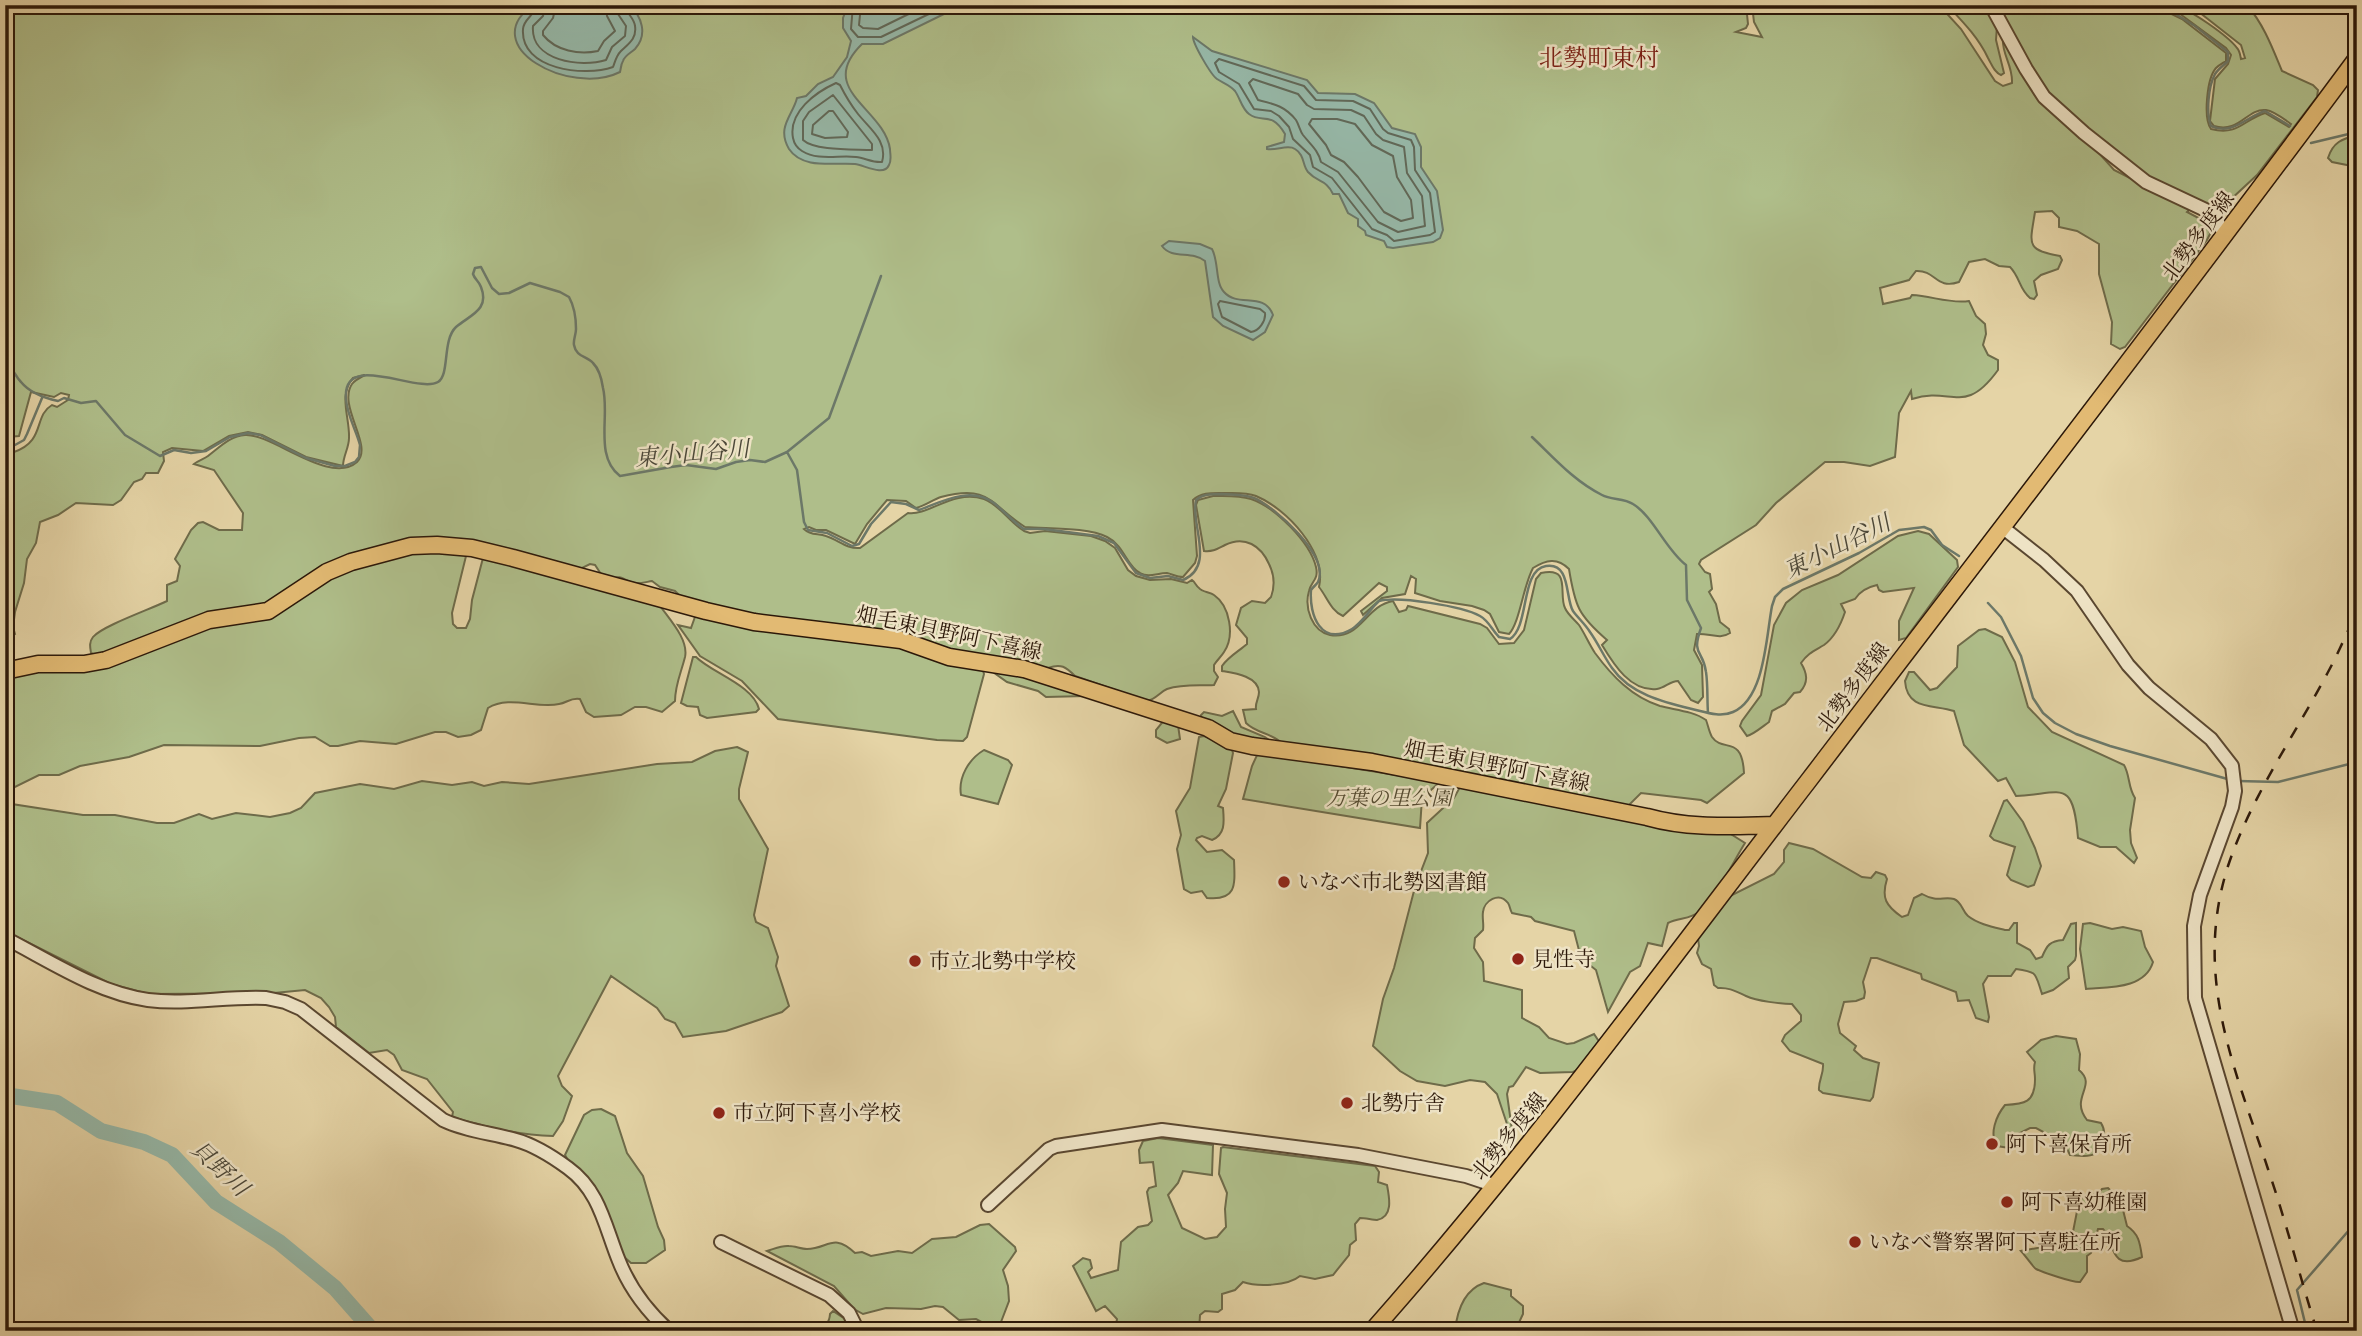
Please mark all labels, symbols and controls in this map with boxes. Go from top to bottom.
district label: 北勢町東村 [1539,45,1659,72]
street label: 北勢多度線 [2158,187,2239,285]
water label: 東小山谷川 [634,436,753,471]
water label: 東小山谷川 [1780,509,1897,583]
street label: 畑毛東貝野阿下喜線 [854,603,1044,664]
street label: 北勢多度線 [1813,638,1894,736]
street label: 畑毛東貝野阿下喜線 [1402,737,1592,796]
park label: 万葉の里公園 [1326,787,1455,810]
place label: いなべ市北勢図書館 [1298,871,1487,894]
marker: いなべ市北勢図書館 [1276,874,1292,890]
place label: 見性寺 [1532,948,1595,971]
place label: 市立北勢中学校 [929,950,1076,973]
marker: 見性寺 [1510,951,1526,967]
marker: 市立北勢中学校 [907,953,923,969]
street label: 北勢多度線 [1467,1088,1551,1184]
place label: 北勢庁舎 [1361,1092,1445,1115]
marker: 北勢庁舎 [1339,1095,1355,1111]
place label: 市立阿下喜小学校 [733,1102,901,1125]
marker: 市立阿下喜小学校 [711,1105,727,1121]
place label: 阿下喜保育所 [2006,1133,2132,1156]
water label: 貝野川 [186,1136,255,1203]
marker: 阿下喜保育所 [1984,1136,2000,1152]
place label: 阿下喜幼稚園 [2021,1191,2147,1214]
marker: 阿下喜幼稚園 [1999,1194,2015,1210]
place label: いなべ警察署阿下喜駐在所 [1869,1231,2121,1254]
marker: いなべ警察署阿下喜駐在所 [1847,1234,1863,1250]

